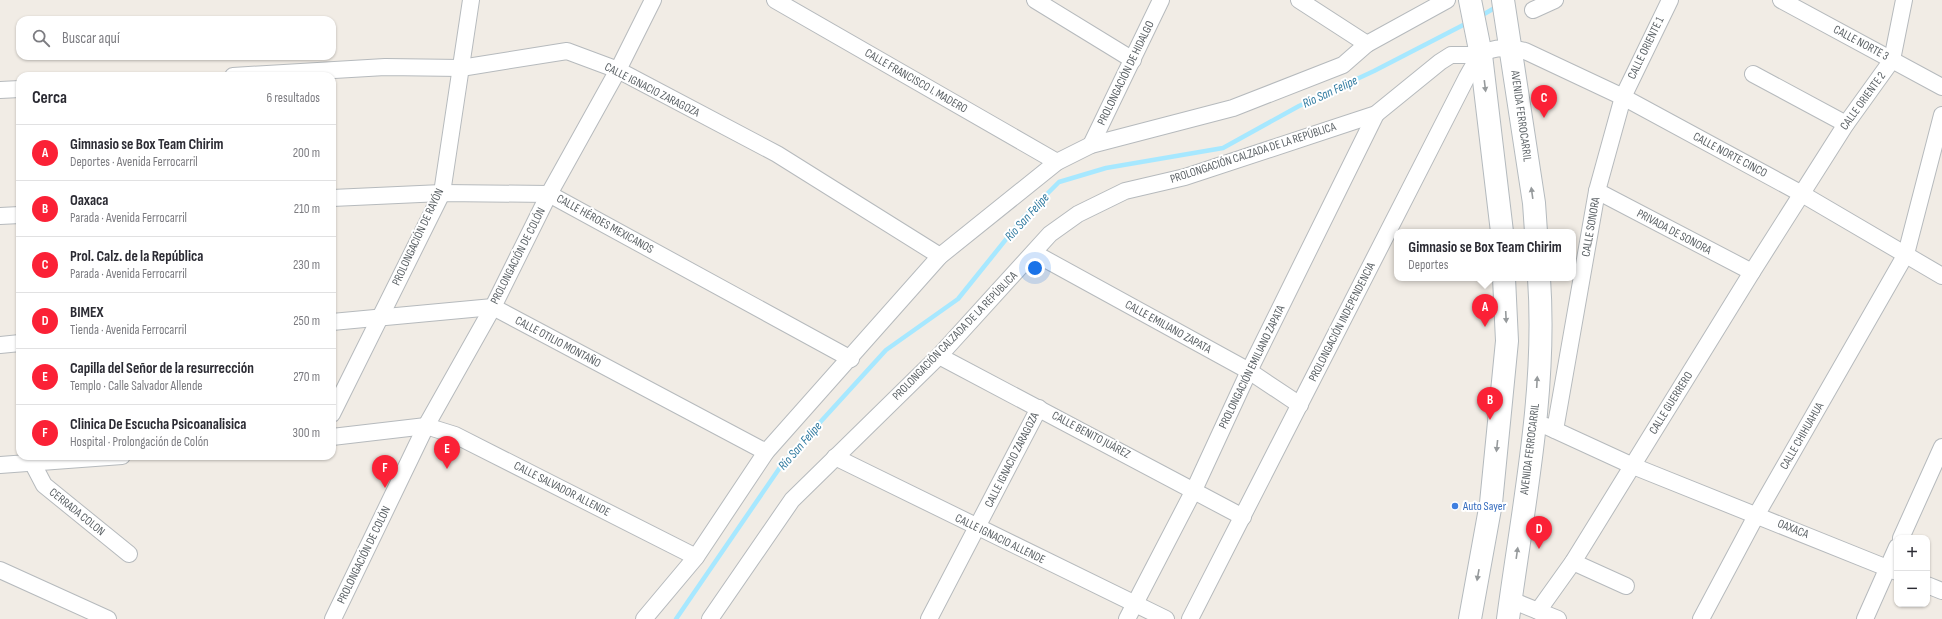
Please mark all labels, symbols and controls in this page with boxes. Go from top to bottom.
street label: CALLE ORIENTE 1 [1624,14,1668,82]
search box [16,16,336,60]
street label: PROLONGACIÓN DE HIDALGO [1094,18,1158,128]
street label: CALLE NORTE 3 [1831,22,1891,64]
icon: search [30,27,52,49]
text: Buscar aquí [62,29,120,48]
street label: CALLE FRANCISCO I. MADERO [862,45,970,117]
street label: CALLE IGNACIO ZARAGOZA [602,60,703,121]
street label: AVENIDA FERROCARRIL [1507,68,1535,163]
street label: CALLE ORIENTE 2 [1837,69,1889,133]
water label: Río San Felipe [1300,72,1360,112]
one-way arrow [1482,80,1488,92]
pin: C [1531,85,1557,118]
text: Cerca [32,88,67,108]
text: 6 resultados [267,90,320,106]
street label: PROLONGACIÓN CALZADA DE LA REPÚBLICA [1168,119,1339,187]
street label: CALLE NORTE CINCO [1690,129,1770,181]
text: Gimnasio se Box Team Chirim [70,135,223,154]
text: A [42,145,48,161]
text: 200 m [293,145,320,161]
text: Deportes · Avenida Ferrocarril [70,154,198,170]
street label: PROLONGACIÓN DE RAYÓN [389,186,447,288]
one-way arrow [1529,187,1535,199]
water label: Río San Felipe [1001,190,1053,244]
text: Oaxaca [70,191,108,210]
street label: CALLE HÉROES MEXICANOS [554,191,656,257]
street label: CALLE SONORA [1578,195,1604,258]
text: B [42,201,48,217]
text: 210 m [294,201,320,217]
street label: PROLONGACIÓN DE COLÓN [487,205,549,307]
street label: PRIVADA DE SONORA [1634,206,1715,258]
text: Parada · Avenida Ferrocarril [70,210,187,226]
popup [1394,229,1576,281]
text: Gimnasio se Box Team Chirim [1408,238,1562,257]
text: Prol. Calz. de la República [70,247,203,266]
text: C [42,257,48,273]
text: 230 m [293,257,320,273]
text: Deportes [1408,257,1448,273]
your location [1025,258,1045,278]
street label: PROLONGACIÓN INDEPENDENCIA [1305,259,1379,384]
text: Parada · Avenida Ferrocarril [70,266,187,282]
street label: PROLONGACIÓN CALZADA DE LA REPÚBLICA [889,268,1021,404]
pin: A [1472,294,1498,327]
street label: CALLE EMILIANO ZAPATA [1122,297,1214,357]
street label: PROLONGACIÓN EMILIANO ZAPATA [1216,302,1289,431]
text: BIMEX [70,303,103,322]
one-way arrow [1503,311,1509,324]
text: D [42,313,48,329]
text: 250 m [293,313,320,329]
street label: CALLE OTILIO MONTAÑO [512,313,604,371]
text: Tienda · Avenida Ferrocarril [70,322,187,338]
text: Capilla del Señor de la resurrección [70,359,254,378]
text: E [42,369,48,385]
text: 270 m [293,369,320,385]
street label: CALLE GUERRERO [1646,369,1696,437]
one-way arrow [1534,376,1541,388]
text: Templo · Calle Salvador Allende [70,378,203,394]
pin: B [1477,387,1503,420]
street label: CALLE CHIHUAHUA [1777,399,1828,472]
street label: AVENIDA FERROCARRIL [1517,402,1543,497]
street label: CALLE BENITO JUÁREZ [1049,408,1133,462]
street label: CALLE IGNACIO ZARAGOZA [982,409,1043,510]
text: Clinica De Escucha Psicoanalisica [70,415,246,434]
water label: Río San Felipe [775,419,825,473]
text: F [42,425,48,441]
text: 300 m [293,425,320,441]
text: Hospital · Prolongación de Colón [70,434,209,450]
pin: E [434,436,460,469]
one-way arrow [1493,440,1500,452]
pin: F [372,455,398,488]
street label: CALLE SALVADOR ALLENDE [511,458,613,520]
street label: CERRADA COLON [46,485,108,539]
place label: Auto Sayer [1462,499,1507,514]
marker: Auto Sayer [1450,501,1460,511]
street label: PROLONGACIÓN DE COLÓN [334,504,394,606]
street label: CALLE IGNACIO ALLENDE [953,511,1048,567]
pin: D [1526,516,1552,549]
street label: OAXACA [1775,516,1812,542]
map controls [1894,535,1930,607]
button: + [1894,535,1930,571]
one-way arrow [1514,547,1520,559]
one-way arrow [1474,569,1480,581]
button: − [1894,571,1930,607]

